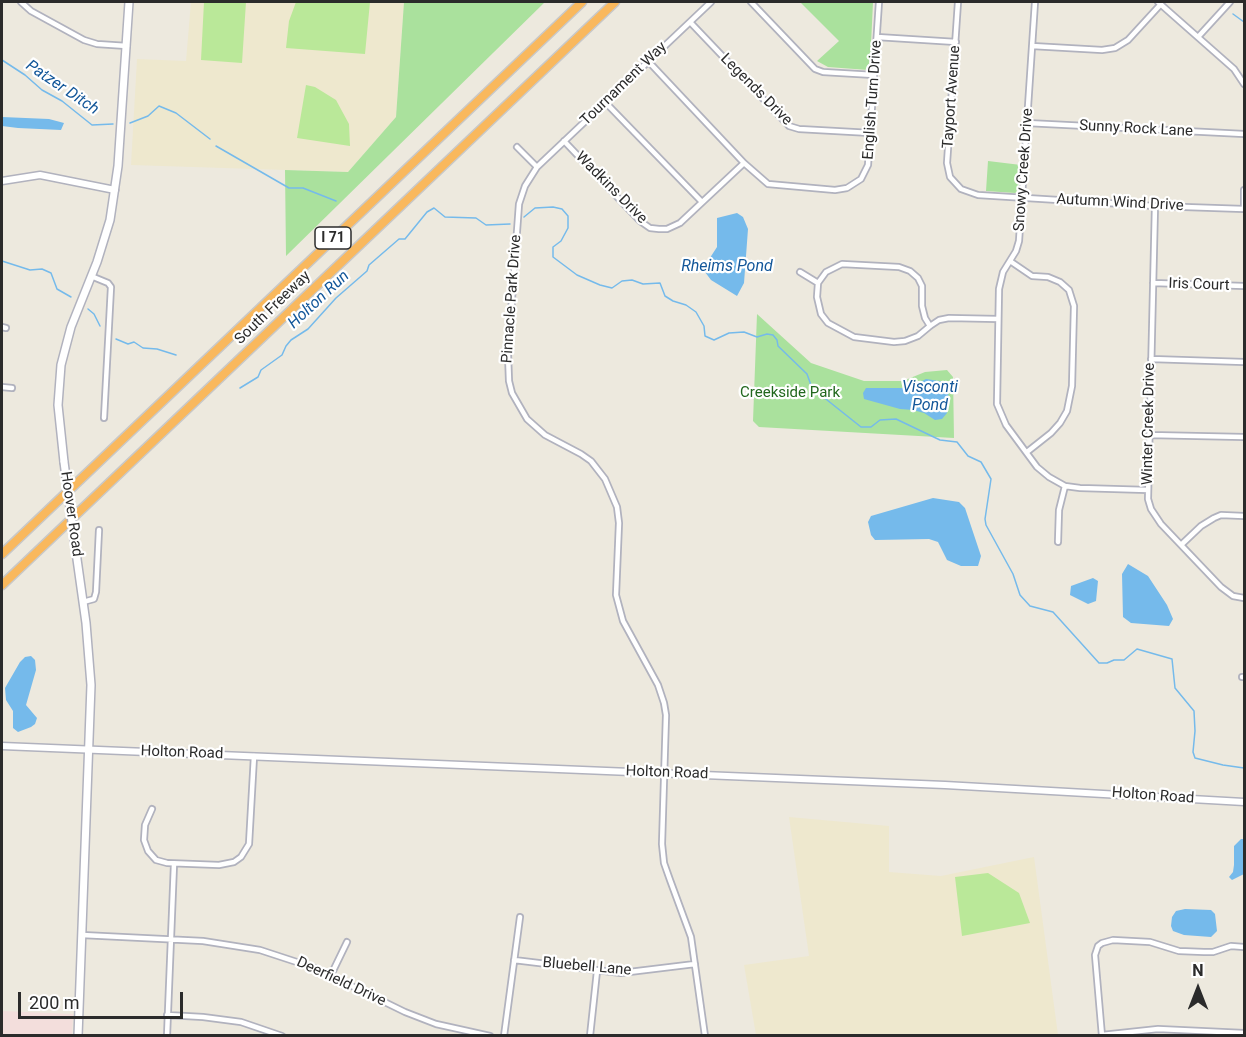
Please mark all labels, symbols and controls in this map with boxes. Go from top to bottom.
street label: Tournament Way [577,38,671,130]
street label: English Turn Drive [860,40,886,160]
street label: Tayport Avenue [939,45,965,149]
street label: Legends Drive [716,50,796,130]
water label: Patzer Ditch [22,57,102,119]
street label: Snowy Creek Drive [1011,108,1037,232]
street label: Sunny Rock Lane [1079,117,1193,141]
street label: Wadkins Drive [571,148,651,228]
street label: Autumn Wind Drive [1056,191,1184,215]
road number: I 71 [315,227,351,249]
street label: Pinnacle Park Drive [499,234,525,364]
water label: Rheims Pond [681,257,773,277]
street label: South Freeway [232,267,314,349]
water label: Holton Run [284,267,354,333]
street label: Iris Court [1168,275,1230,295]
street label: Winter Creek Drive [1139,363,1159,485]
water label: Visconti Pond [902,378,958,416]
park label: Creekside Park [740,384,840,402]
street label: Hoover Road [56,470,86,558]
street label: Holton Road [140,743,224,763]
street label: Holton Road [625,763,709,783]
street label: Holton Road [1111,784,1195,808]
street label: Deerfield Drive [293,953,389,1011]
street label: Bluebell Lane [542,954,632,980]
north arrow [1168,959,1228,1019]
text: N [1192,961,1204,980]
scale bar [21,980,186,1018]
text: 200 m [29,992,80,1013]

